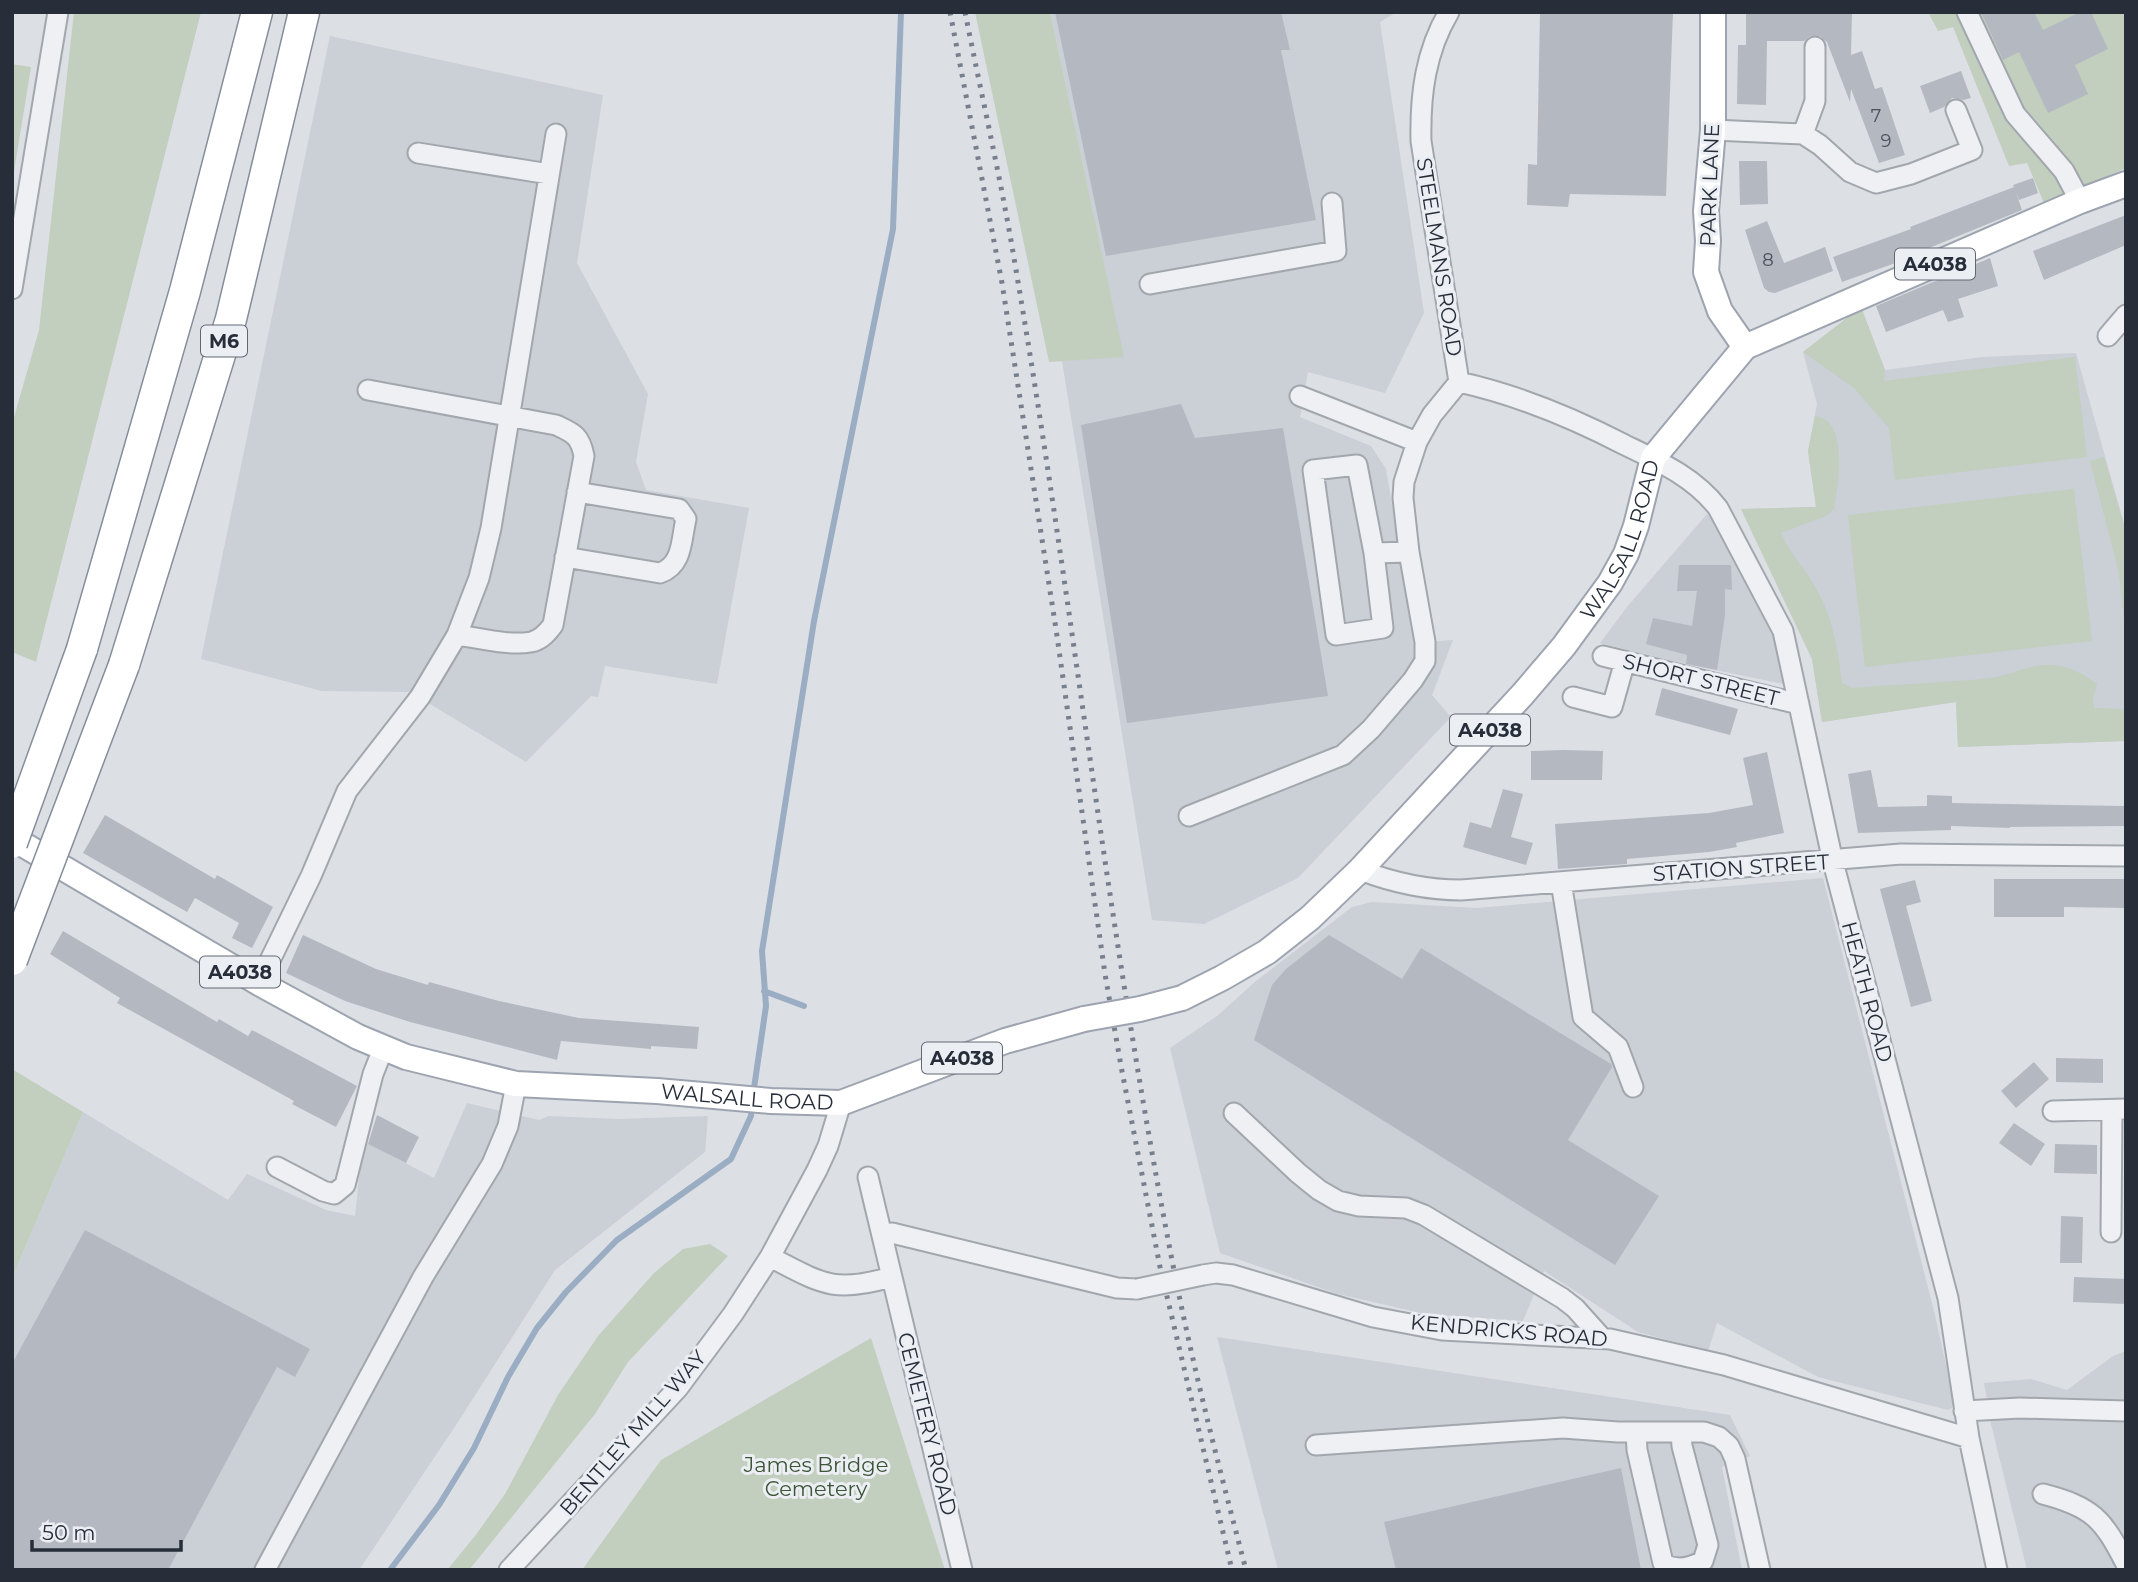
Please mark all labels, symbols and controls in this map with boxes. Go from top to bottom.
house number: 7 [1871,105,1881,127]
street label: PARK LANE [1695,123,1724,247]
house number: 9 [1881,130,1892,152]
street label: STEELMANS ROAD [1411,156,1468,358]
road number: A4038 [1895,248,1975,280]
house number: 8 [1762,249,1774,271]
road number: M6 [201,326,247,356]
street label: WALSALL ROAD [1574,457,1664,624]
street label: SHORT STREET [1620,648,1782,711]
road number: A4038 [1450,715,1530,746]
street label: STATION STREET [1652,849,1830,886]
street label: HEATH ROAD [1837,919,1898,1065]
road number: A4038 [200,956,280,988]
road number: A4038 [922,1042,1002,1074]
street label: WALSALL ROAD [660,1078,834,1115]
street label: KENDRICKS ROAD [1409,1309,1609,1352]
street label: CEMETERY ROAD [893,1330,962,1518]
street label: BENTLEY MILL WAY [554,1344,712,1520]
park label: James Bridge Cemetery [743,1452,888,1501]
scale bar [32,1508,180,1552]
text: 50 m [42,1520,96,1545]

